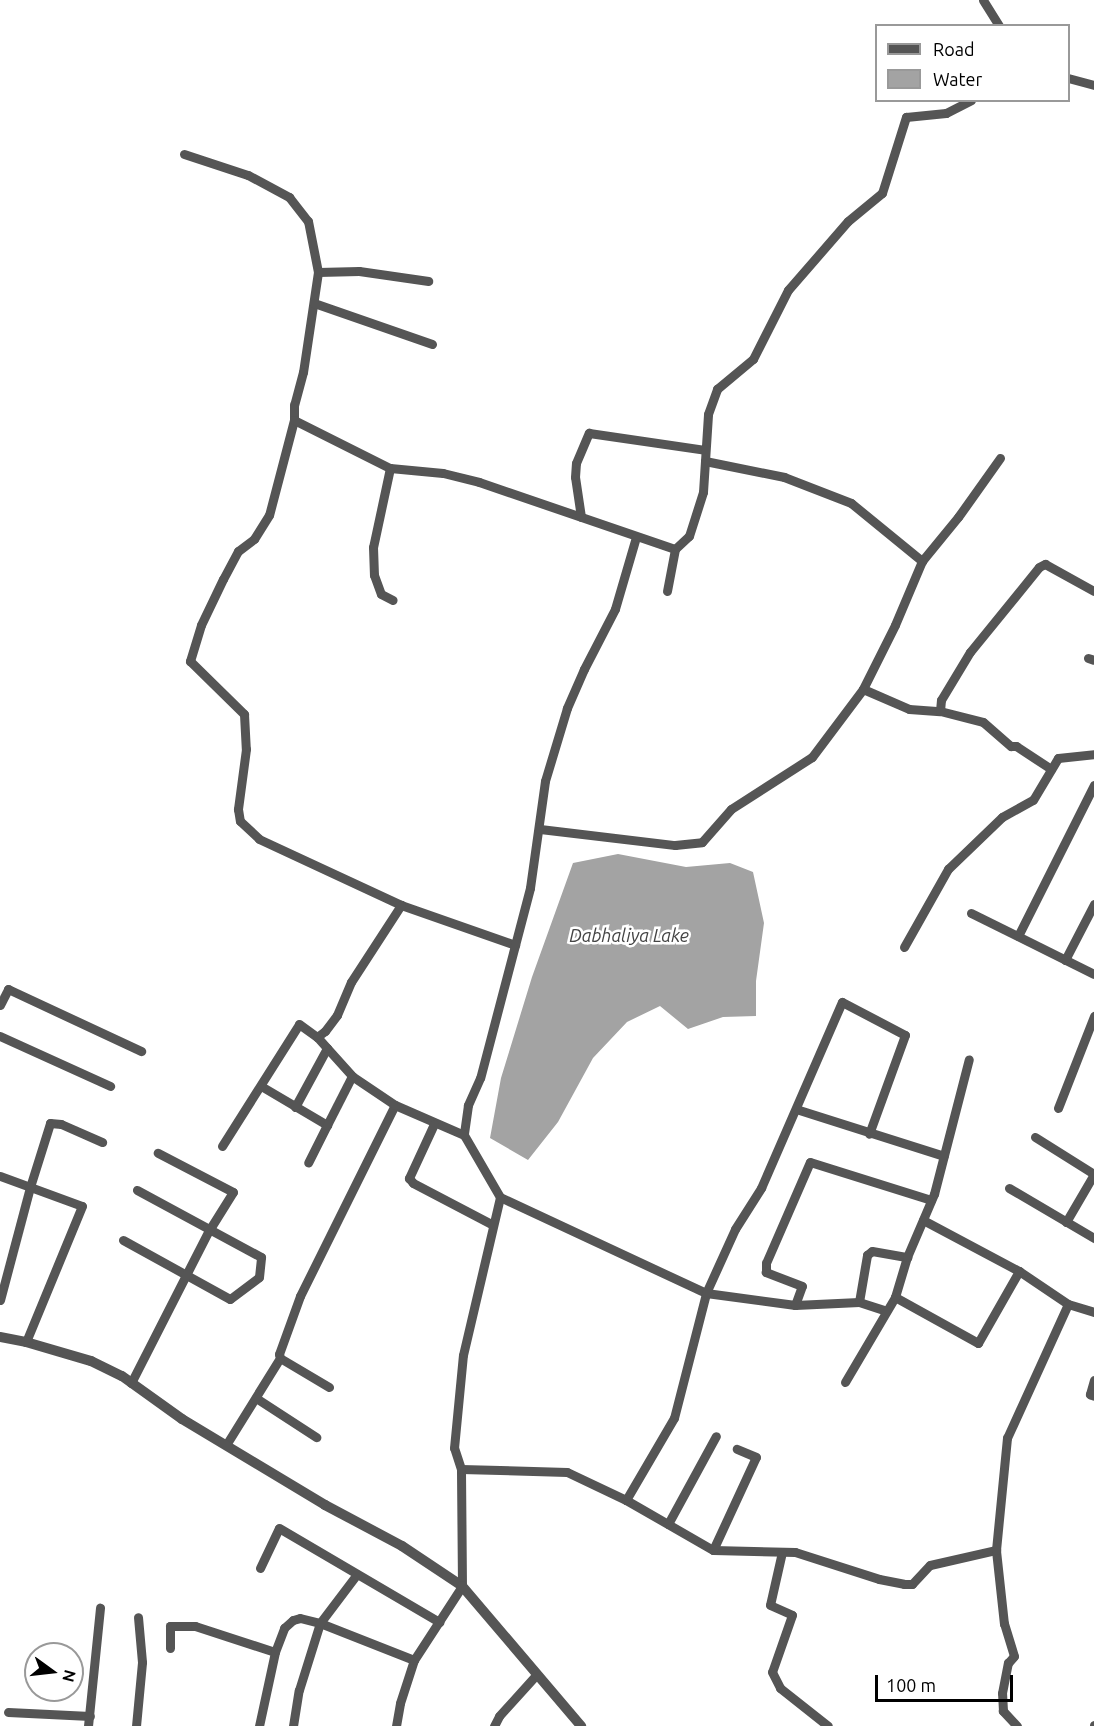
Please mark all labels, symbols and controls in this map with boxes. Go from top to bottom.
legend [875,24,1070,102]
text: Road [933,39,975,59]
text: Water [933,69,982,89]
water label: Dabhaliya Lake [569,924,689,946]
north arrow [24,1642,84,1702]
scale bar [878,1663,1016,1701]
text: N [59,1668,80,1684]
text: 100 m [886,1675,936,1695]

